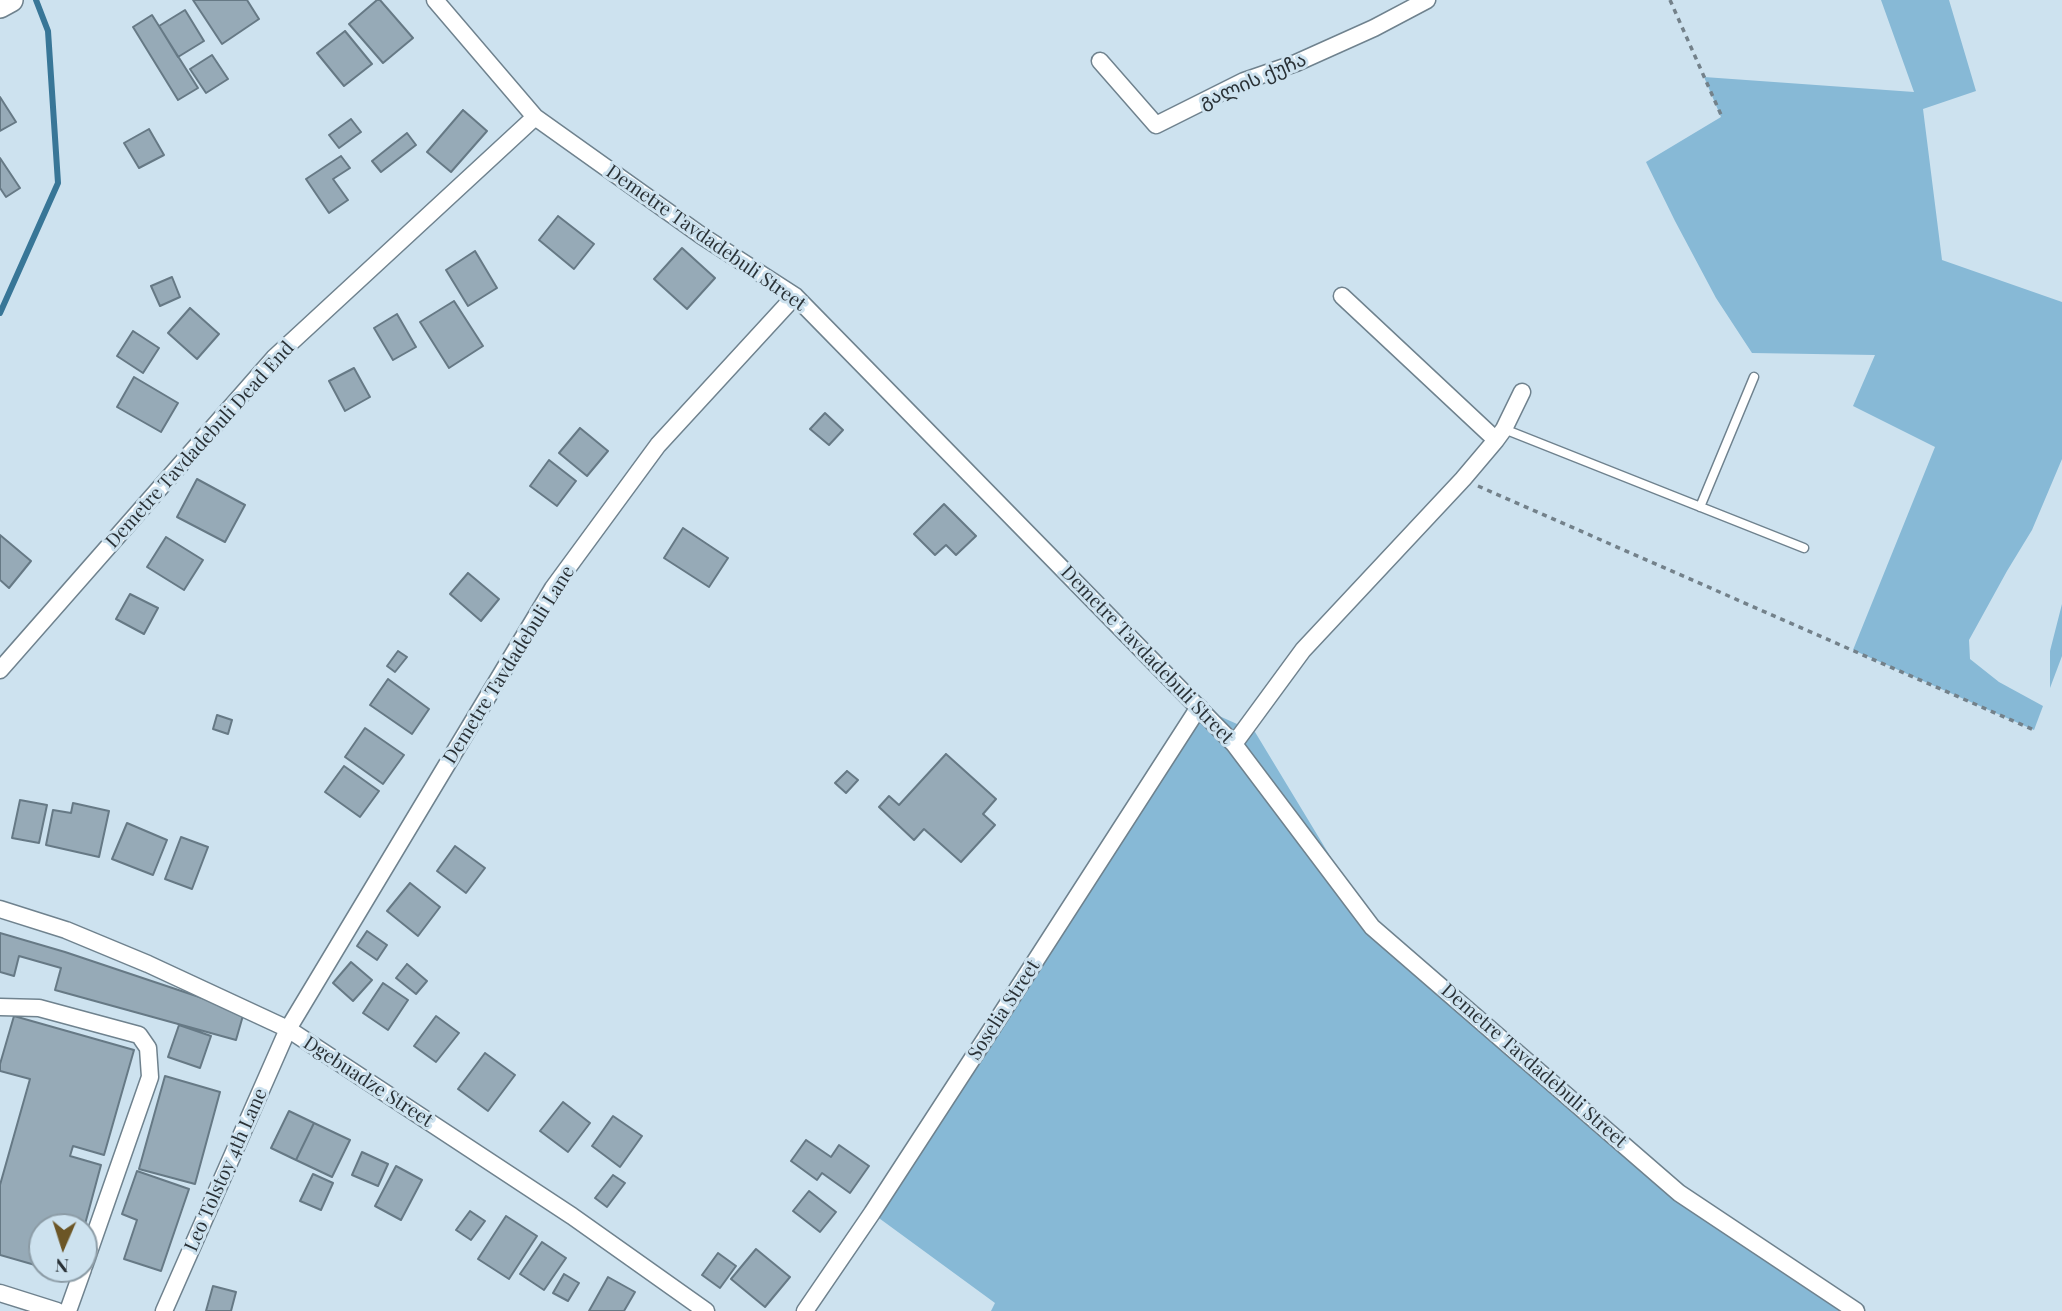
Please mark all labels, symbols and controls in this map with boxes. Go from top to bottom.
street label: გალის ქუჩა [1196,48,1310,114]
street label: Demetre Tavdadebuli Street [602,160,810,316]
street label: Demetre Tavdadebuli Dead End [101,337,299,553]
street label: Demetre Tavdadebuli Street [1056,561,1238,749]
street label: Demetre Tavdadebuli Lane [439,562,579,768]
street label: Soselia Street [963,956,1045,1064]
street label: Demetre Tavdadebuli Street [1436,979,1632,1153]
street label: Dgebuadze Street [299,1032,437,1132]
street label: Leo Tolstoy 4th Lane [180,1085,272,1255]
north arrow [28,1213,98,1283]
text: N [54,1254,70,1280]

